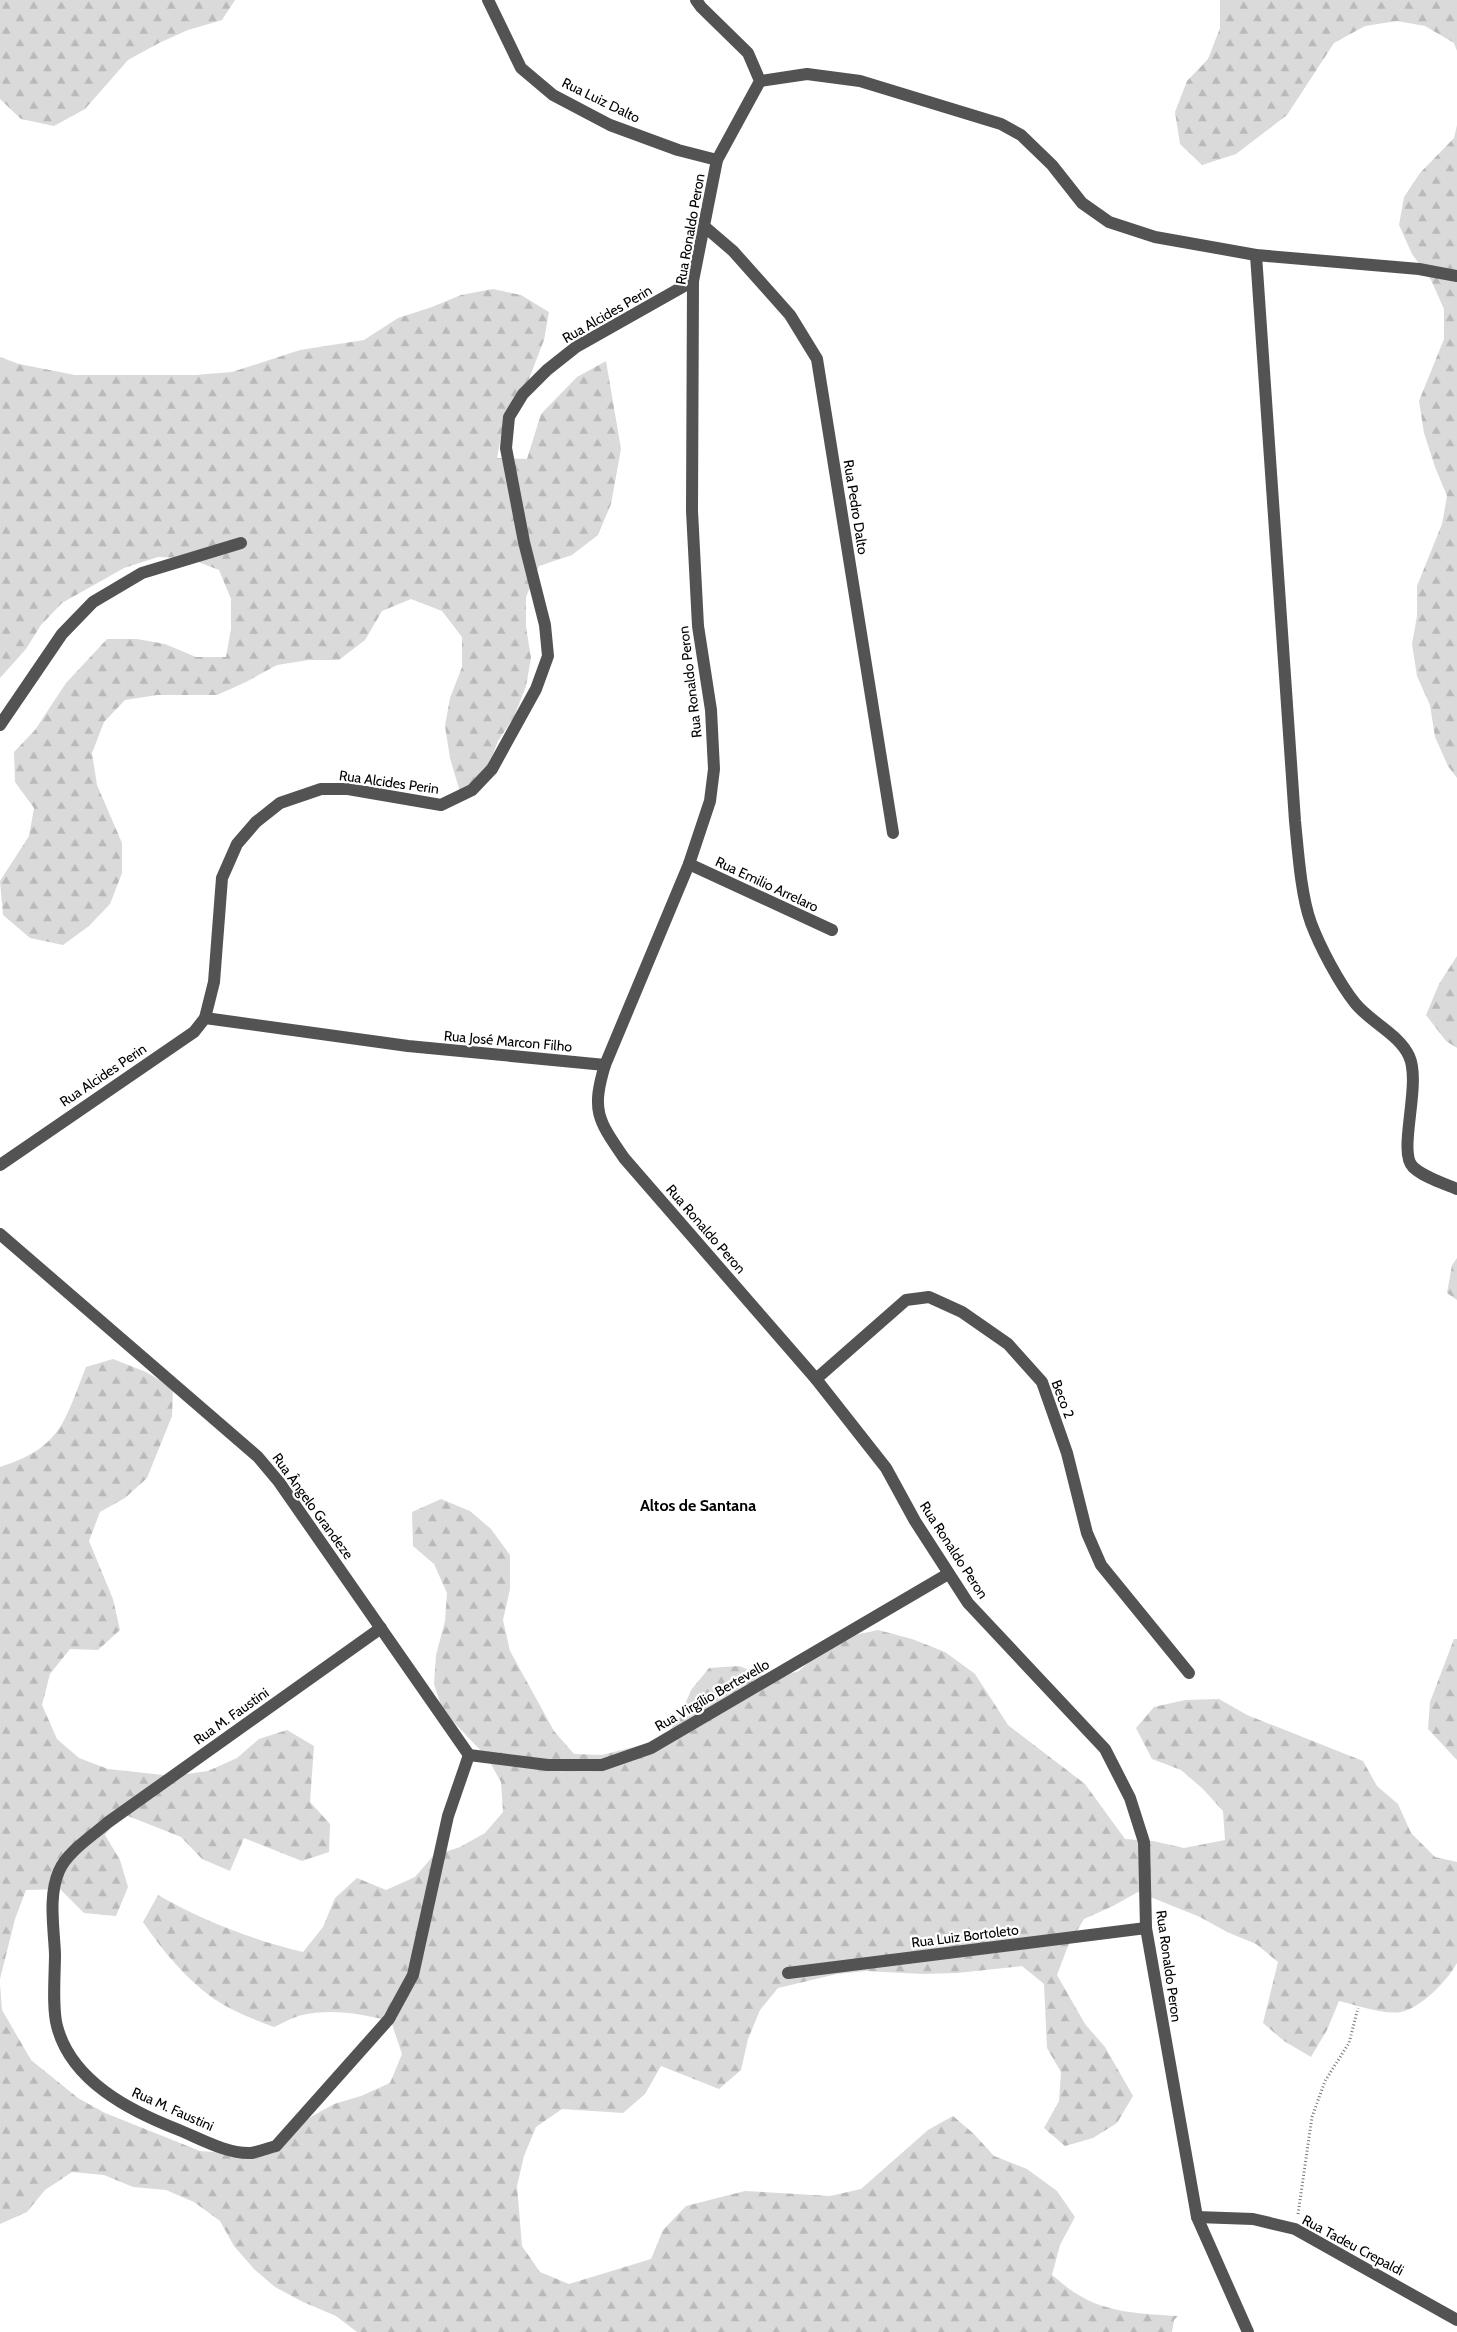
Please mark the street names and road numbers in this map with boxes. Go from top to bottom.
street label: Rua Luiz Dalto [559,73,643,127]
street label: Rua Ronaldo Peron [671,172,709,286]
street label: Rua Alcides Perin [559,281,655,347]
street label: Rua Pedro Dalto [840,458,872,556]
street label: Rua Ronaldo Peron [674,625,706,739]
street label: Rua Alcides Perin [338,766,440,798]
street label: Rua Emilio Arrelaro [712,852,822,916]
street label: Rua José Marcon Filho [443,1026,573,1056]
street label: Rua Alcides Perin [56,1039,150,1111]
street label: Rua Ronaldo Peron [662,1181,750,1277]
street label: Beco 2 [1047,1377,1079,1421]
street label: Rua Ângelo Grandeze [268,1449,358,1563]
street label: Rua Ronaldo Peron [916,1498,992,1602]
street label: Rua Virgílio Bertevello [652,1655,773,1735]
street label: Rua M. Faustini [190,1683,272,1749]
street label: Rua Ronaldo Peron [1152,1909,1186,2023]
street label: Rua Luiz Bortoleto [910,1920,1020,1952]
street label: Rua M. Faustini [129,2083,217,2135]
street label: Rua Tadeu Crepaldi [1299,2211,1407,2279]

